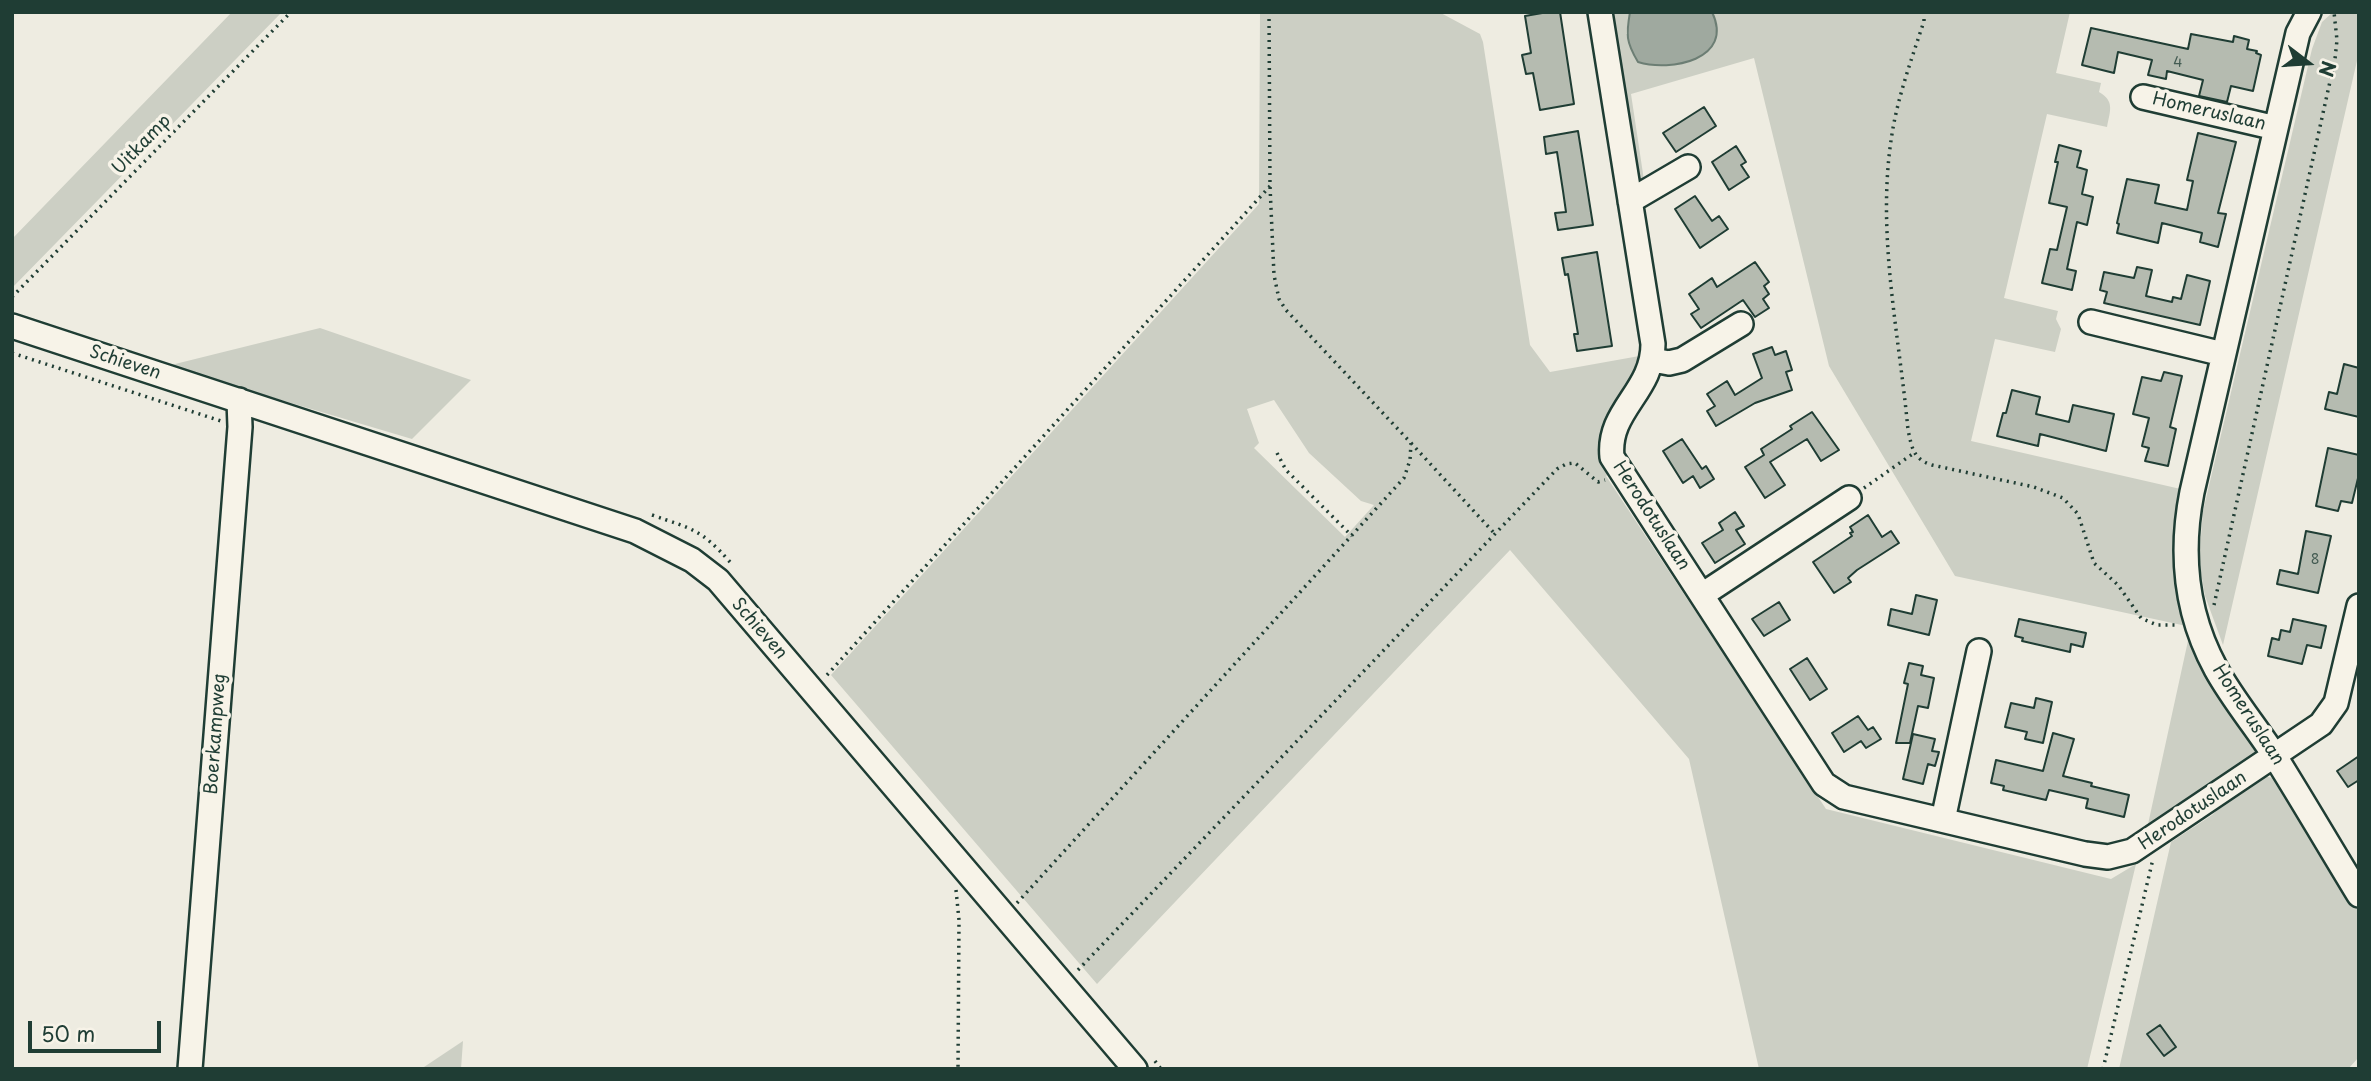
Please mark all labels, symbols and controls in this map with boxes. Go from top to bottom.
north arrow [2273,28,2343,98]
house number: 4 [2173,55,2183,71]
text: N [2312,58,2344,80]
street label: Homeruslaan [2150,88,2268,136]
street label: Uitkamp [108,111,176,179]
street label: Schieven [87,341,163,385]
street label: Herodotuslaan [1608,457,1694,575]
house number: 8 [2311,552,2319,568]
street label: Schieven [727,594,791,664]
street label: Homeruslaan [2207,661,2289,769]
street label: Boerkampweg [201,673,231,795]
street label: Herodotuslaan [2135,767,2251,855]
scale bar [32,1007,164,1052]
text: 50 m [41,1017,95,1049]

